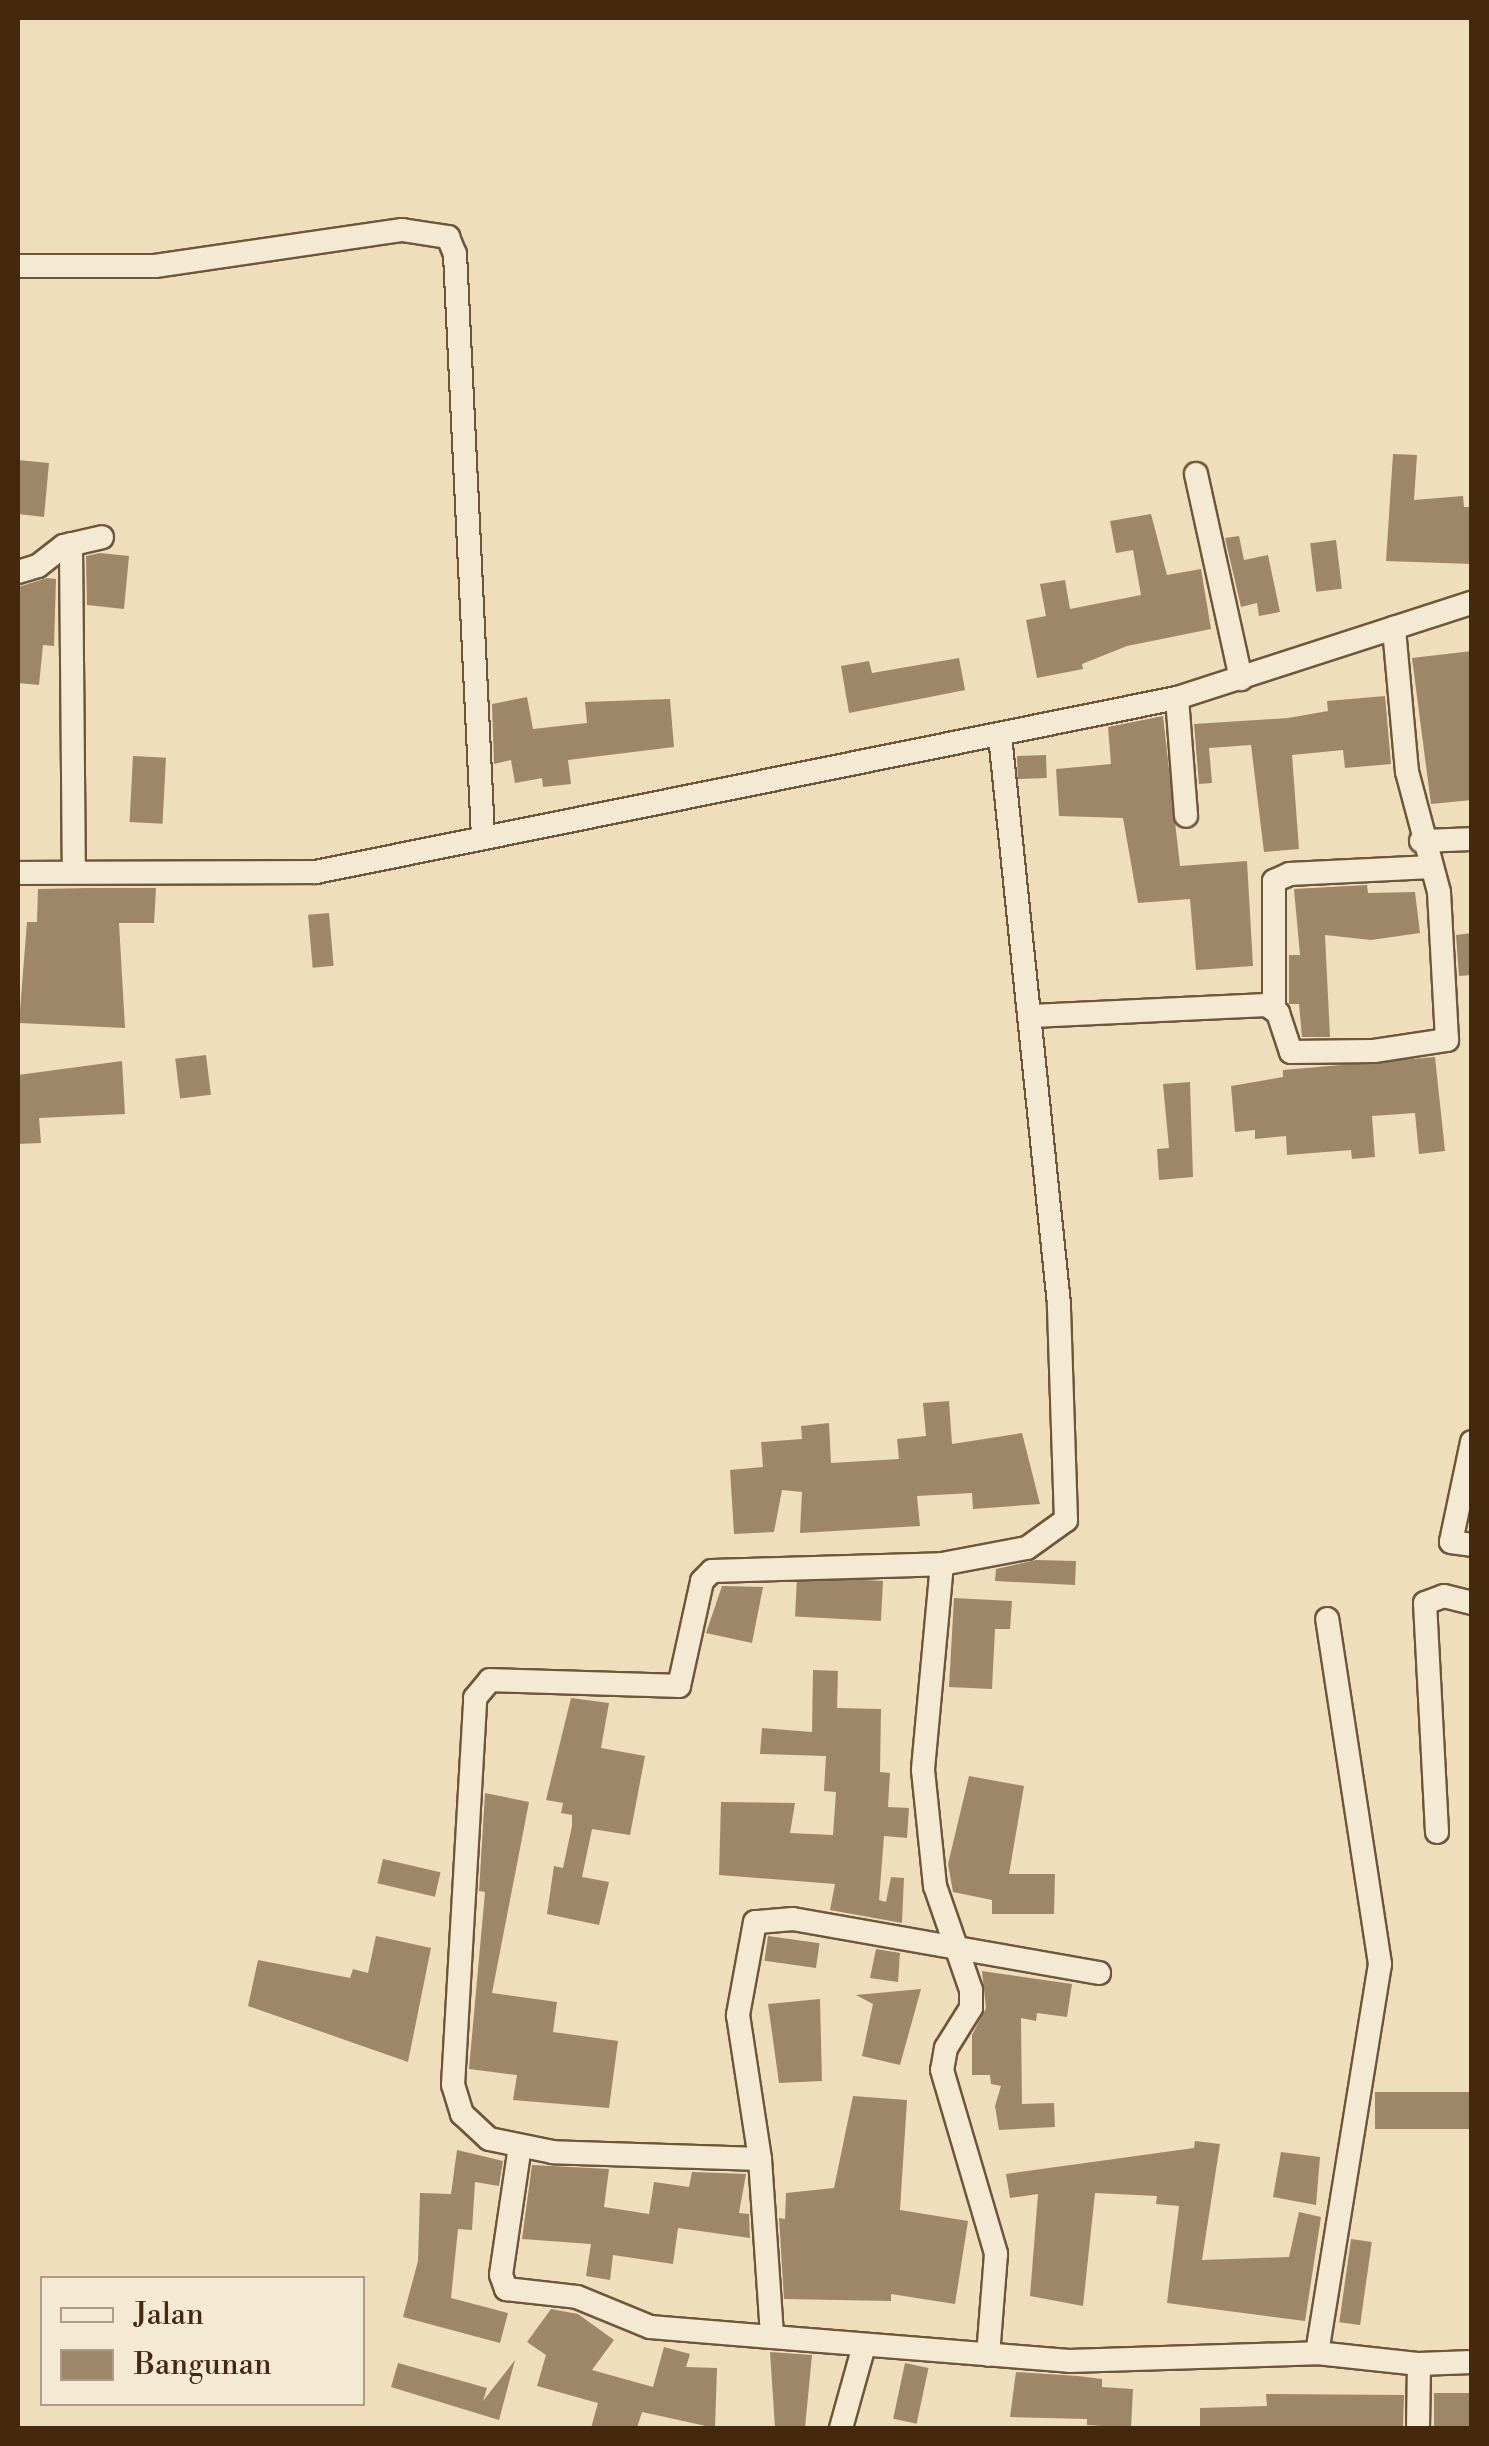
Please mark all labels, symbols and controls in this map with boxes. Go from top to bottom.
legend [40,2276,365,2406]
text: Jalan [134,2296,204,2334]
text: Bangunan [134,2346,272,2384]

